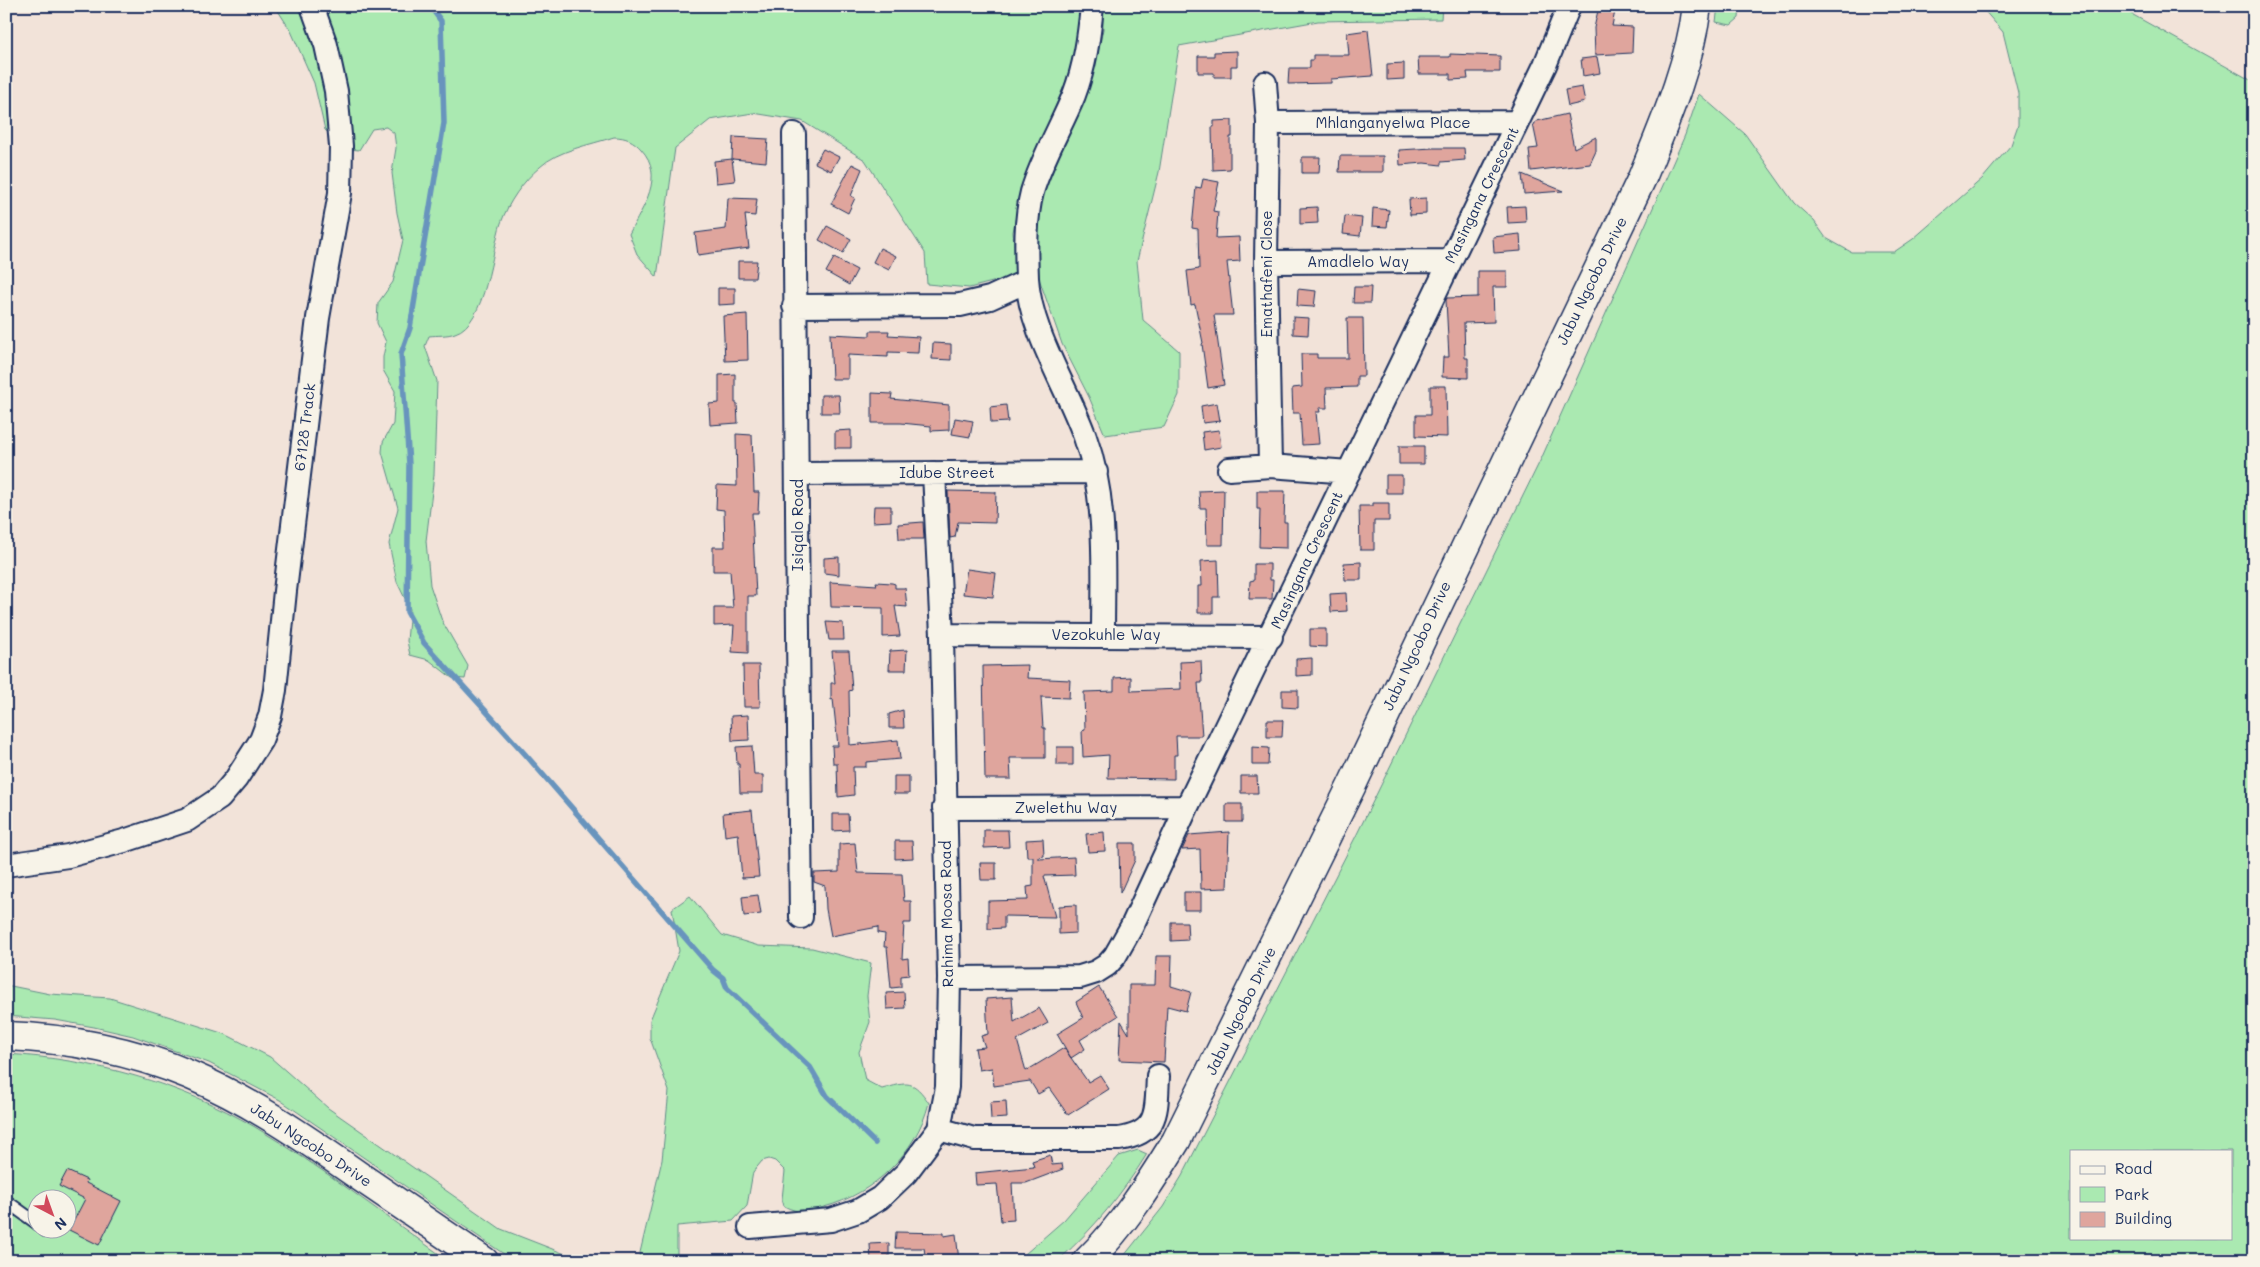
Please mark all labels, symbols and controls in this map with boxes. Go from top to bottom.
street label: Mhlanganyelwa Place [1315,112,1471,132]
street label: Masingana Crescent [1439,123,1523,266]
street label: Emathafeni Close [1256,210,1276,338]
street label: Jabu Ngcobo Drive [1551,213,1631,348]
street label: Amadlelo Way [1307,251,1409,271]
street label: 67128 Track [289,382,319,472]
street label: Idube Street [899,462,995,482]
street label: Isiqalo Road [787,479,807,571]
street label: Masingana Crescent [1265,487,1347,632]
street label: Jabu Ngcobo Drive [1377,578,1455,713]
street label: Vezokuhle Way [1052,624,1161,644]
street label: Zwelethu Way [1015,797,1117,817]
street label: Rahima Moosa Road [935,841,957,988]
street label: Jabu Ngcobo Drive [1200,943,1280,1078]
street label: Jabu Ngcobo Drive [247,1098,376,1191]
legend [2070,1150,2232,1240]
text: Road [2115,1158,2152,1178]
text: Park [2115,1184,2149,1204]
north arrow [28,1190,78,1240]
text: Building [2115,1208,2172,1228]
text: N [51,1214,71,1235]

